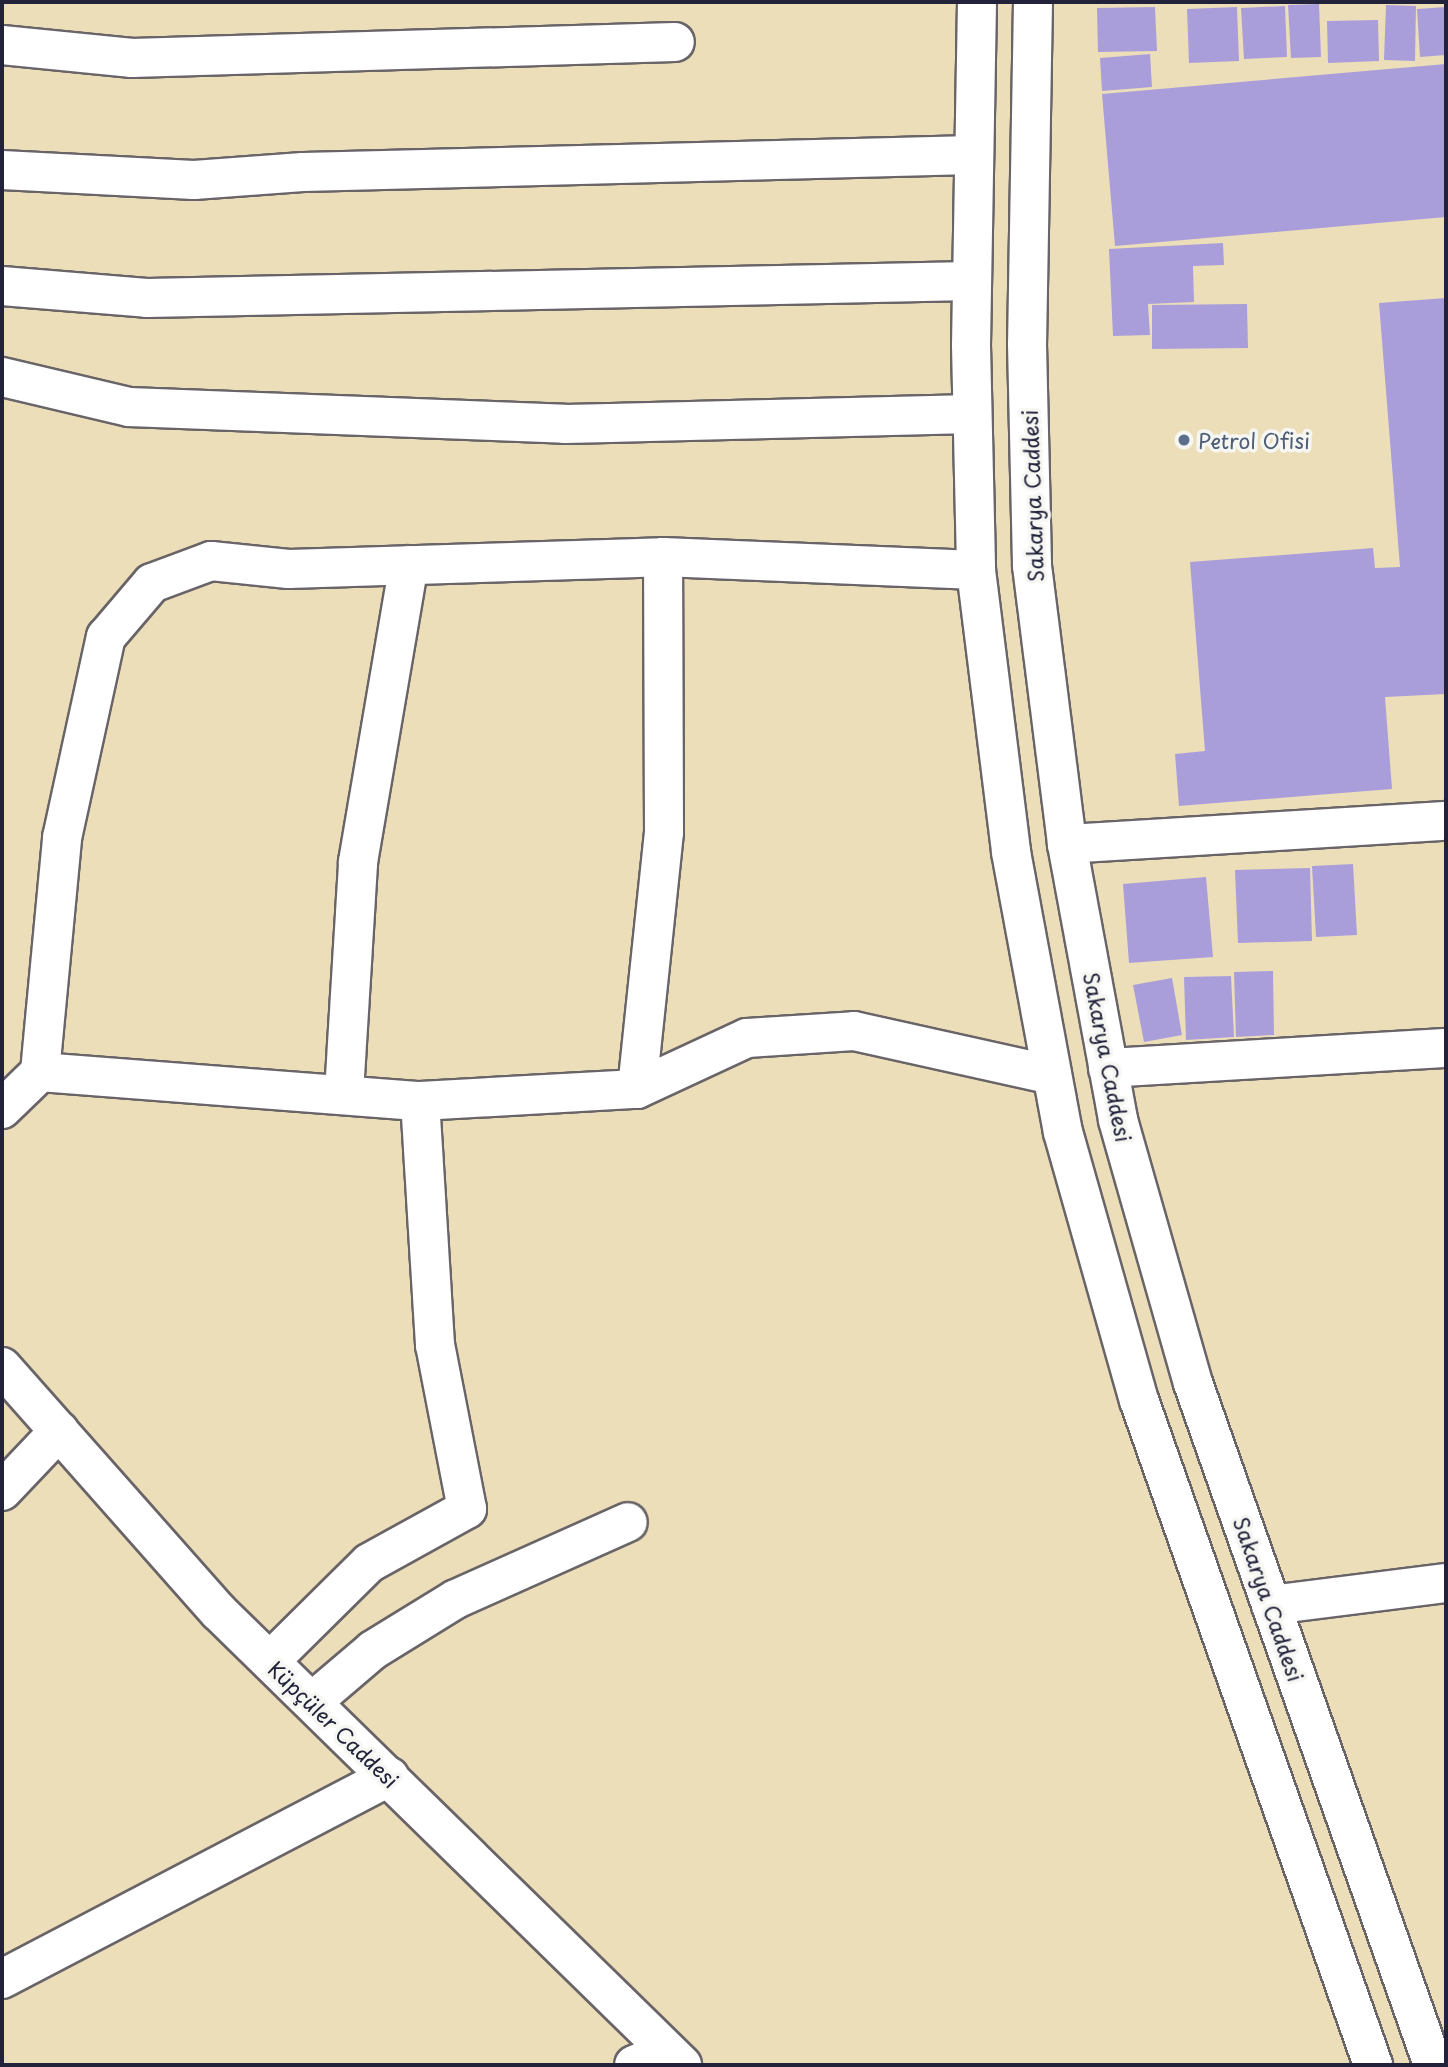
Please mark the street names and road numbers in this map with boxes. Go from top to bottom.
street label: Sakarya Caddesi [1016,410,1048,582]
street label: Sakarya Caddesi [1079,971,1137,1143]
street label: Sakarya Caddesi [1229,1514,1309,1684]
street label: Küpçüler Caddesi [263,1655,405,1793]

